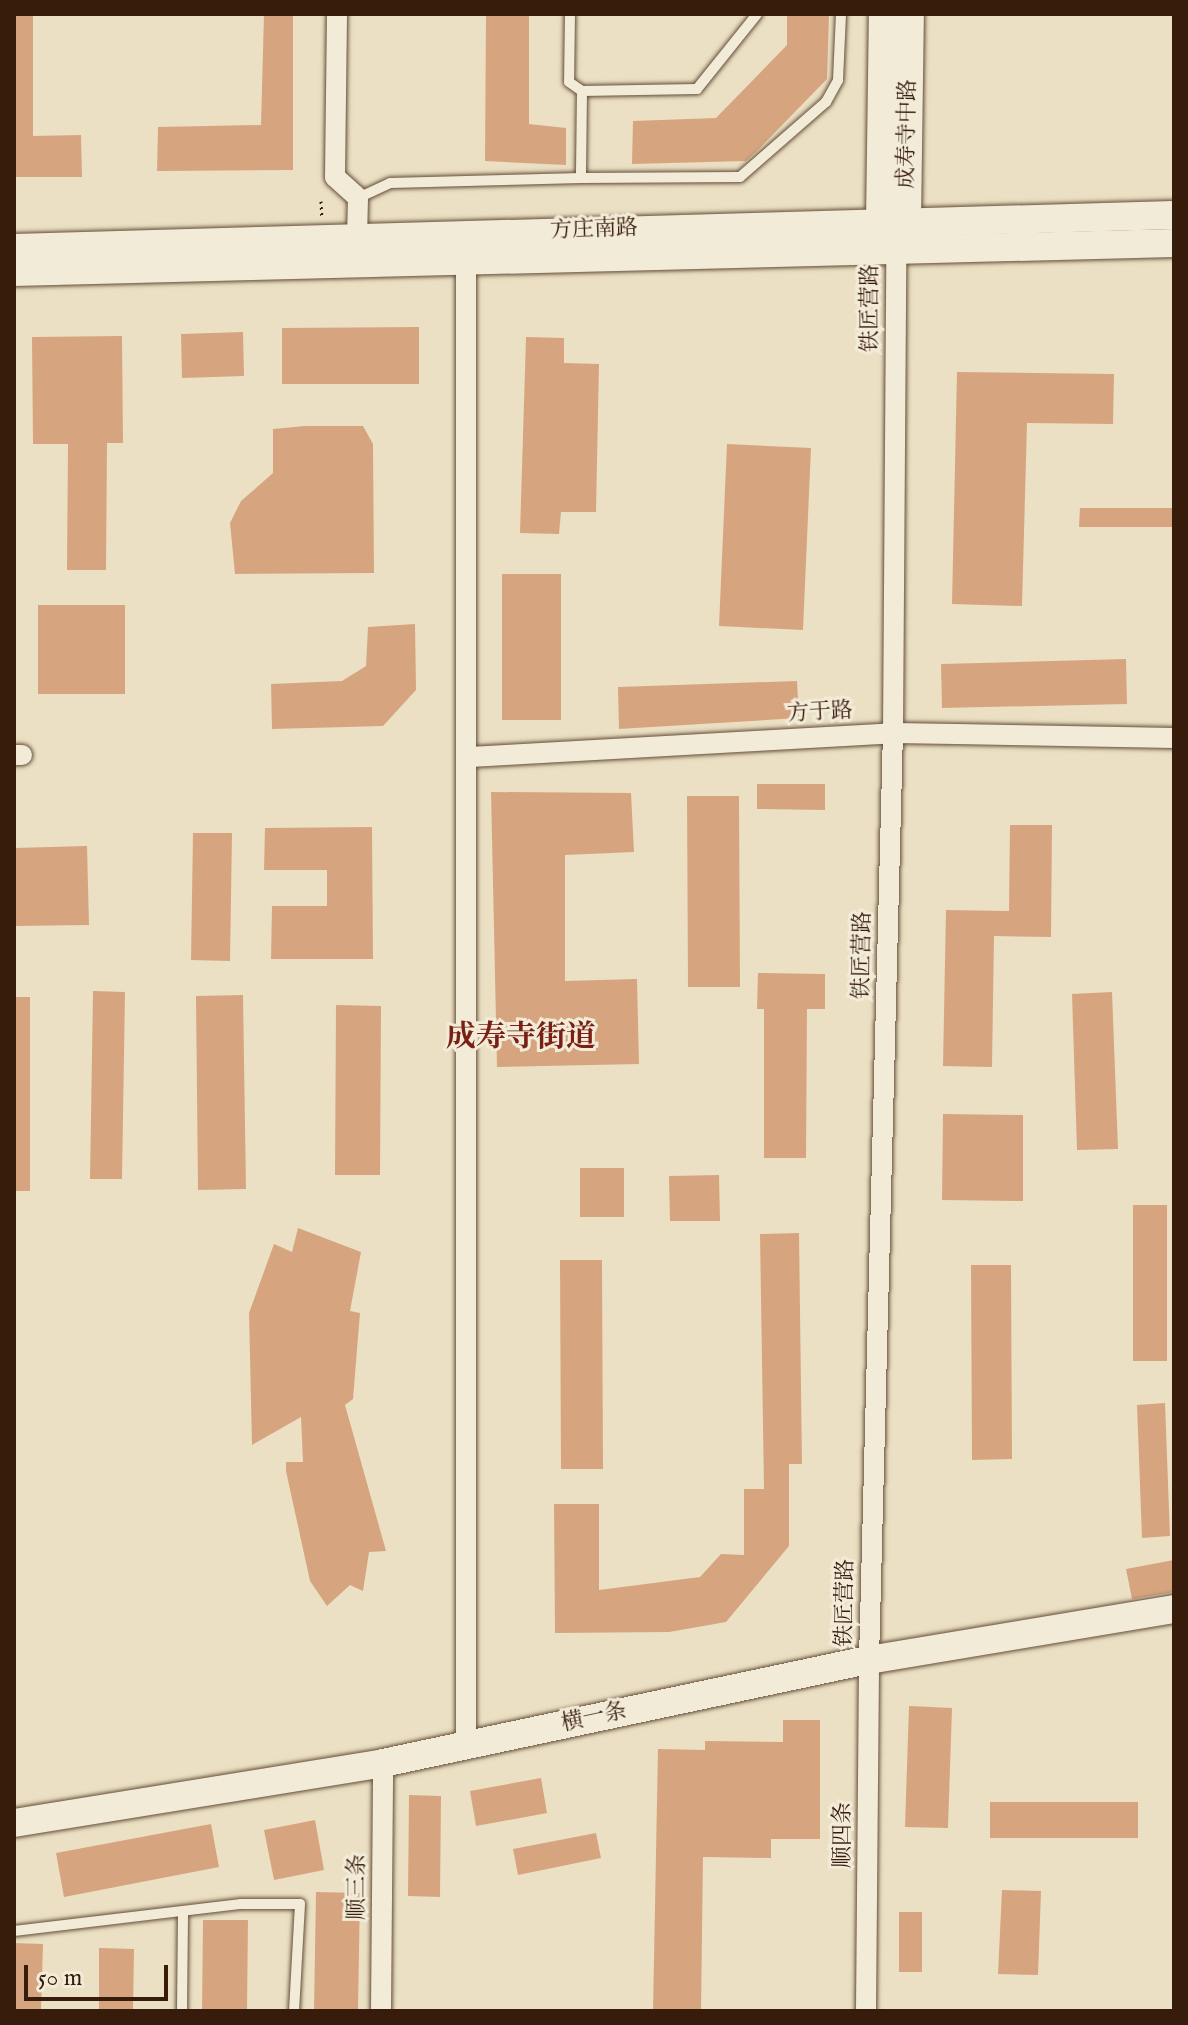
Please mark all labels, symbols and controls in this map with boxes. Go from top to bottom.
street label: 成寿寺中路 [894,79,922,189]
street label: 方庄南路 [550,215,638,245]
street label: 铁匠营路 [858,264,884,352]
street label: 方于路 [786,698,854,728]
street label: 铁匠营路 [849,911,877,999]
district label: 成寿寺街道 [446,1020,596,1056]
street label: 铁匠营路 [832,1559,860,1647]
street label: 横一条 [559,1698,629,1738]
street label: 顺四条 [831,1802,857,1868]
street label: 顺三条 [345,1854,371,1920]
scale bar [28,1949,172,1999]
text: 50 m [38,1963,82,1994]

